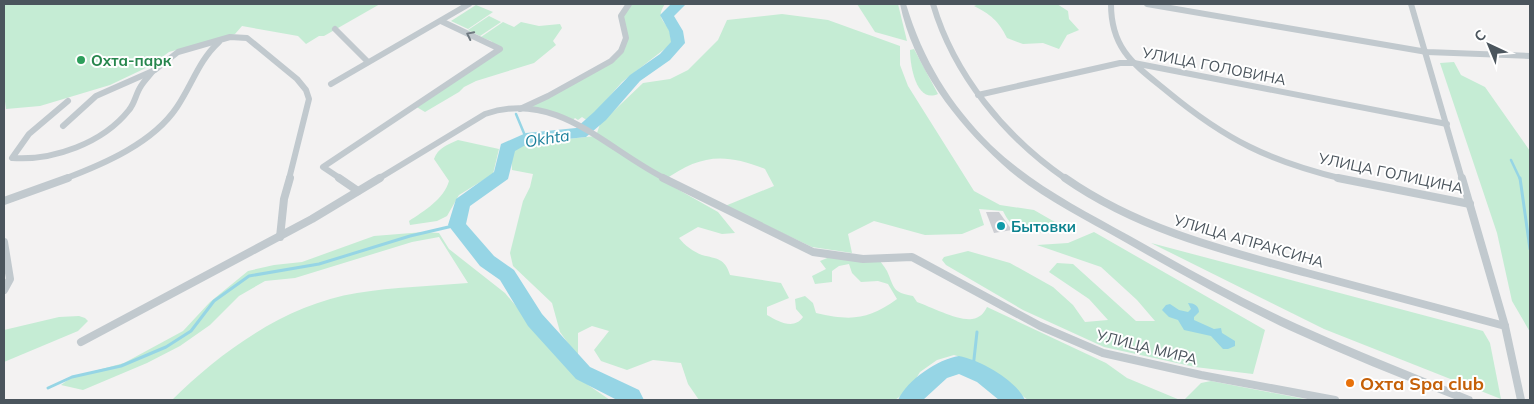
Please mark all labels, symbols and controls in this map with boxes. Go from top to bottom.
north arrow [1464,20,1514,70]
text: С [1470,26,1490,45]
one-way arrow [467,31,476,41]
street label: УЛИЦА ГОЛОВИНА [1139,43,1288,89]
place label: Охта-парк [91,51,172,70]
marker: Охта-парк [75,54,87,66]
water label: Okhta [523,125,571,151]
street label: УЛИЦА ГОЛИЦИНА [1316,148,1465,198]
street label: УЛИЦА АПРАКСИНА [1171,210,1326,272]
place label: Бытовки [1011,217,1076,236]
marker: Бытовки [995,220,1007,232]
street label: УЛИЦА МИРА [1094,325,1199,369]
place label: Охта Spa club [1360,372,1484,395]
marker: Охта Spa club [1344,377,1356,389]

